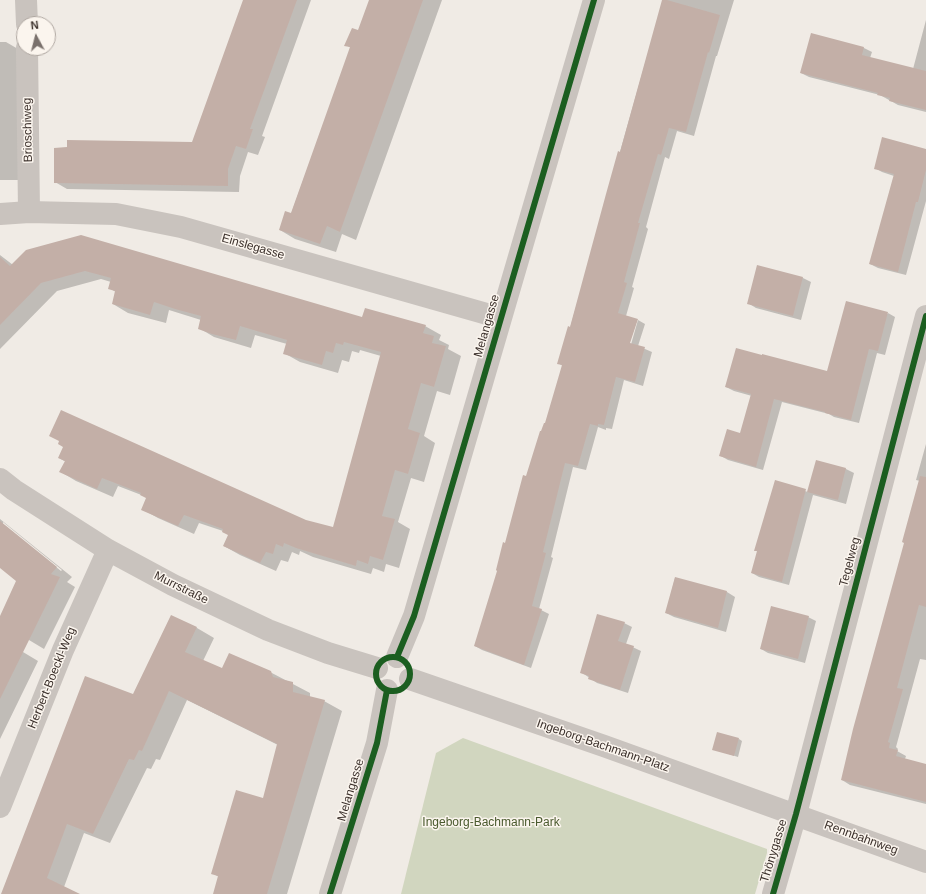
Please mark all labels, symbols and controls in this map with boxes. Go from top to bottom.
north arrow [16,16,56,56]
text: N [30,19,39,32]
street label: Brioschiweg [20,98,36,162]
street label: Einslegasse [220,231,286,263]
street label: Melangasse [471,293,503,359]
street label: Tegelweg [836,536,864,588]
street label: Murrstraße [151,569,211,607]
street label: Herbert-Boeckl-Weg [25,625,79,731]
street label: Ingeborg-Bachmann-Platz [535,716,671,776]
street label: Melangasse [335,757,367,823]
park label: Ingeborg-Bachmann-Park [422,816,560,830]
street label: Thönygasse [758,818,790,884]
street label: Rennbahnweg [822,818,900,858]

